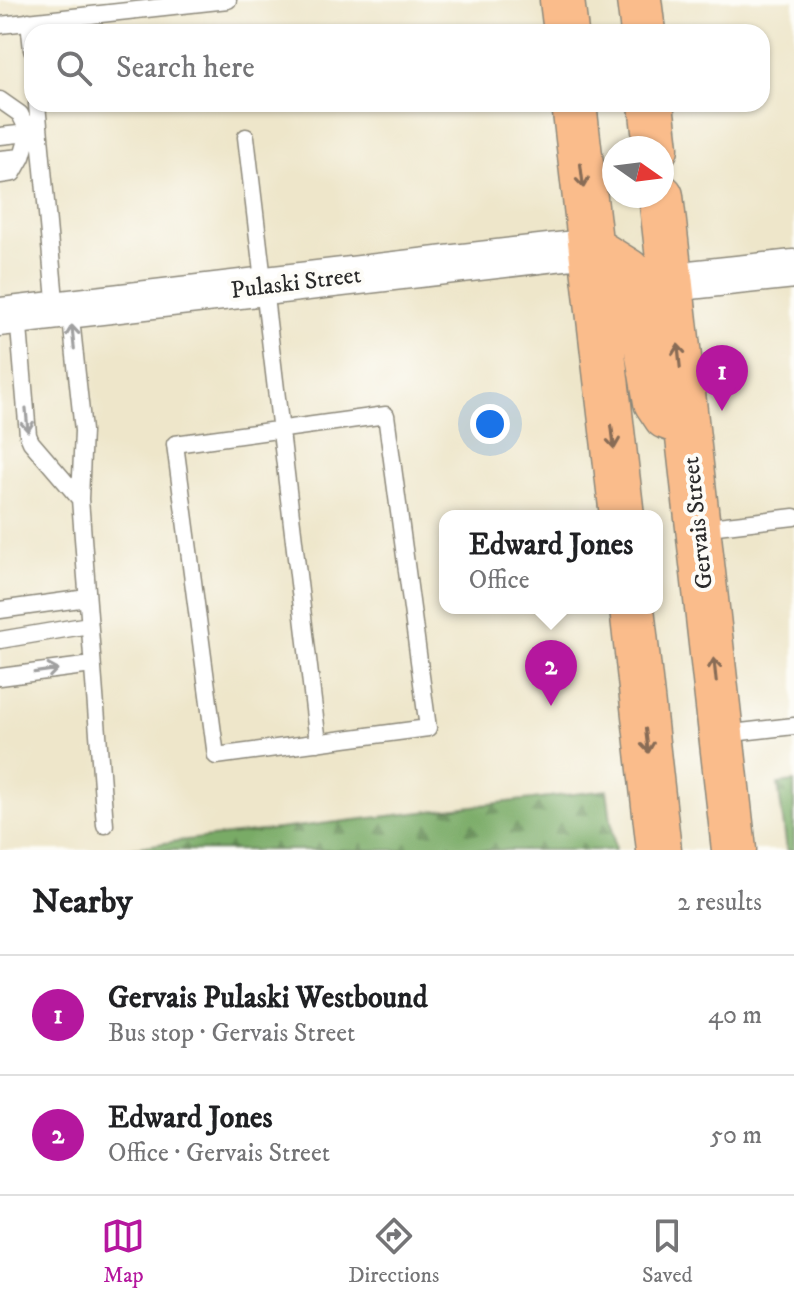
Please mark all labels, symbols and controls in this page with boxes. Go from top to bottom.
search box [24,24,770,112]
icon: search [52,46,96,90]
text: Search here [116,50,255,87]
north arrow [602,136,674,208]
one-way arrow [575,162,590,189]
street label: Pulaski Street [229,260,363,306]
one-way arrow [65,324,80,351]
one-way arrow [672,343,687,370]
pin: 1 [696,345,748,411]
your location [470,404,510,444]
one-way arrow [20,406,35,433]
one-way arrow [605,423,620,450]
street label: Gervais Street [676,455,720,591]
popup [439,510,663,614]
text: Edward Jones [469,527,633,564]
text: Office [469,564,529,597]
pin: 2 [525,640,577,706]
one-way arrow [707,657,722,684]
one-way arrow [33,663,58,678]
one-way arrow [640,727,655,754]
text: Nearby [32,881,133,923]
text: 2 results [677,886,762,919]
text: Gervais Pulaski Westbound [108,980,428,1017]
text: 1 [53,999,63,1032]
text: 40 m [708,999,762,1032]
text: Bus stop · Gervais Street [108,1017,355,1050]
text: Edward Jones [108,1100,272,1137]
text: 2 [52,1119,64,1152]
text: 50 m [710,1119,762,1152]
text: Office · Gervais Street [108,1137,330,1170]
tab: Map [101,1214,145,1289]
tab: Directions [348,1214,439,1289]
tab: Saved [642,1214,693,1289]

